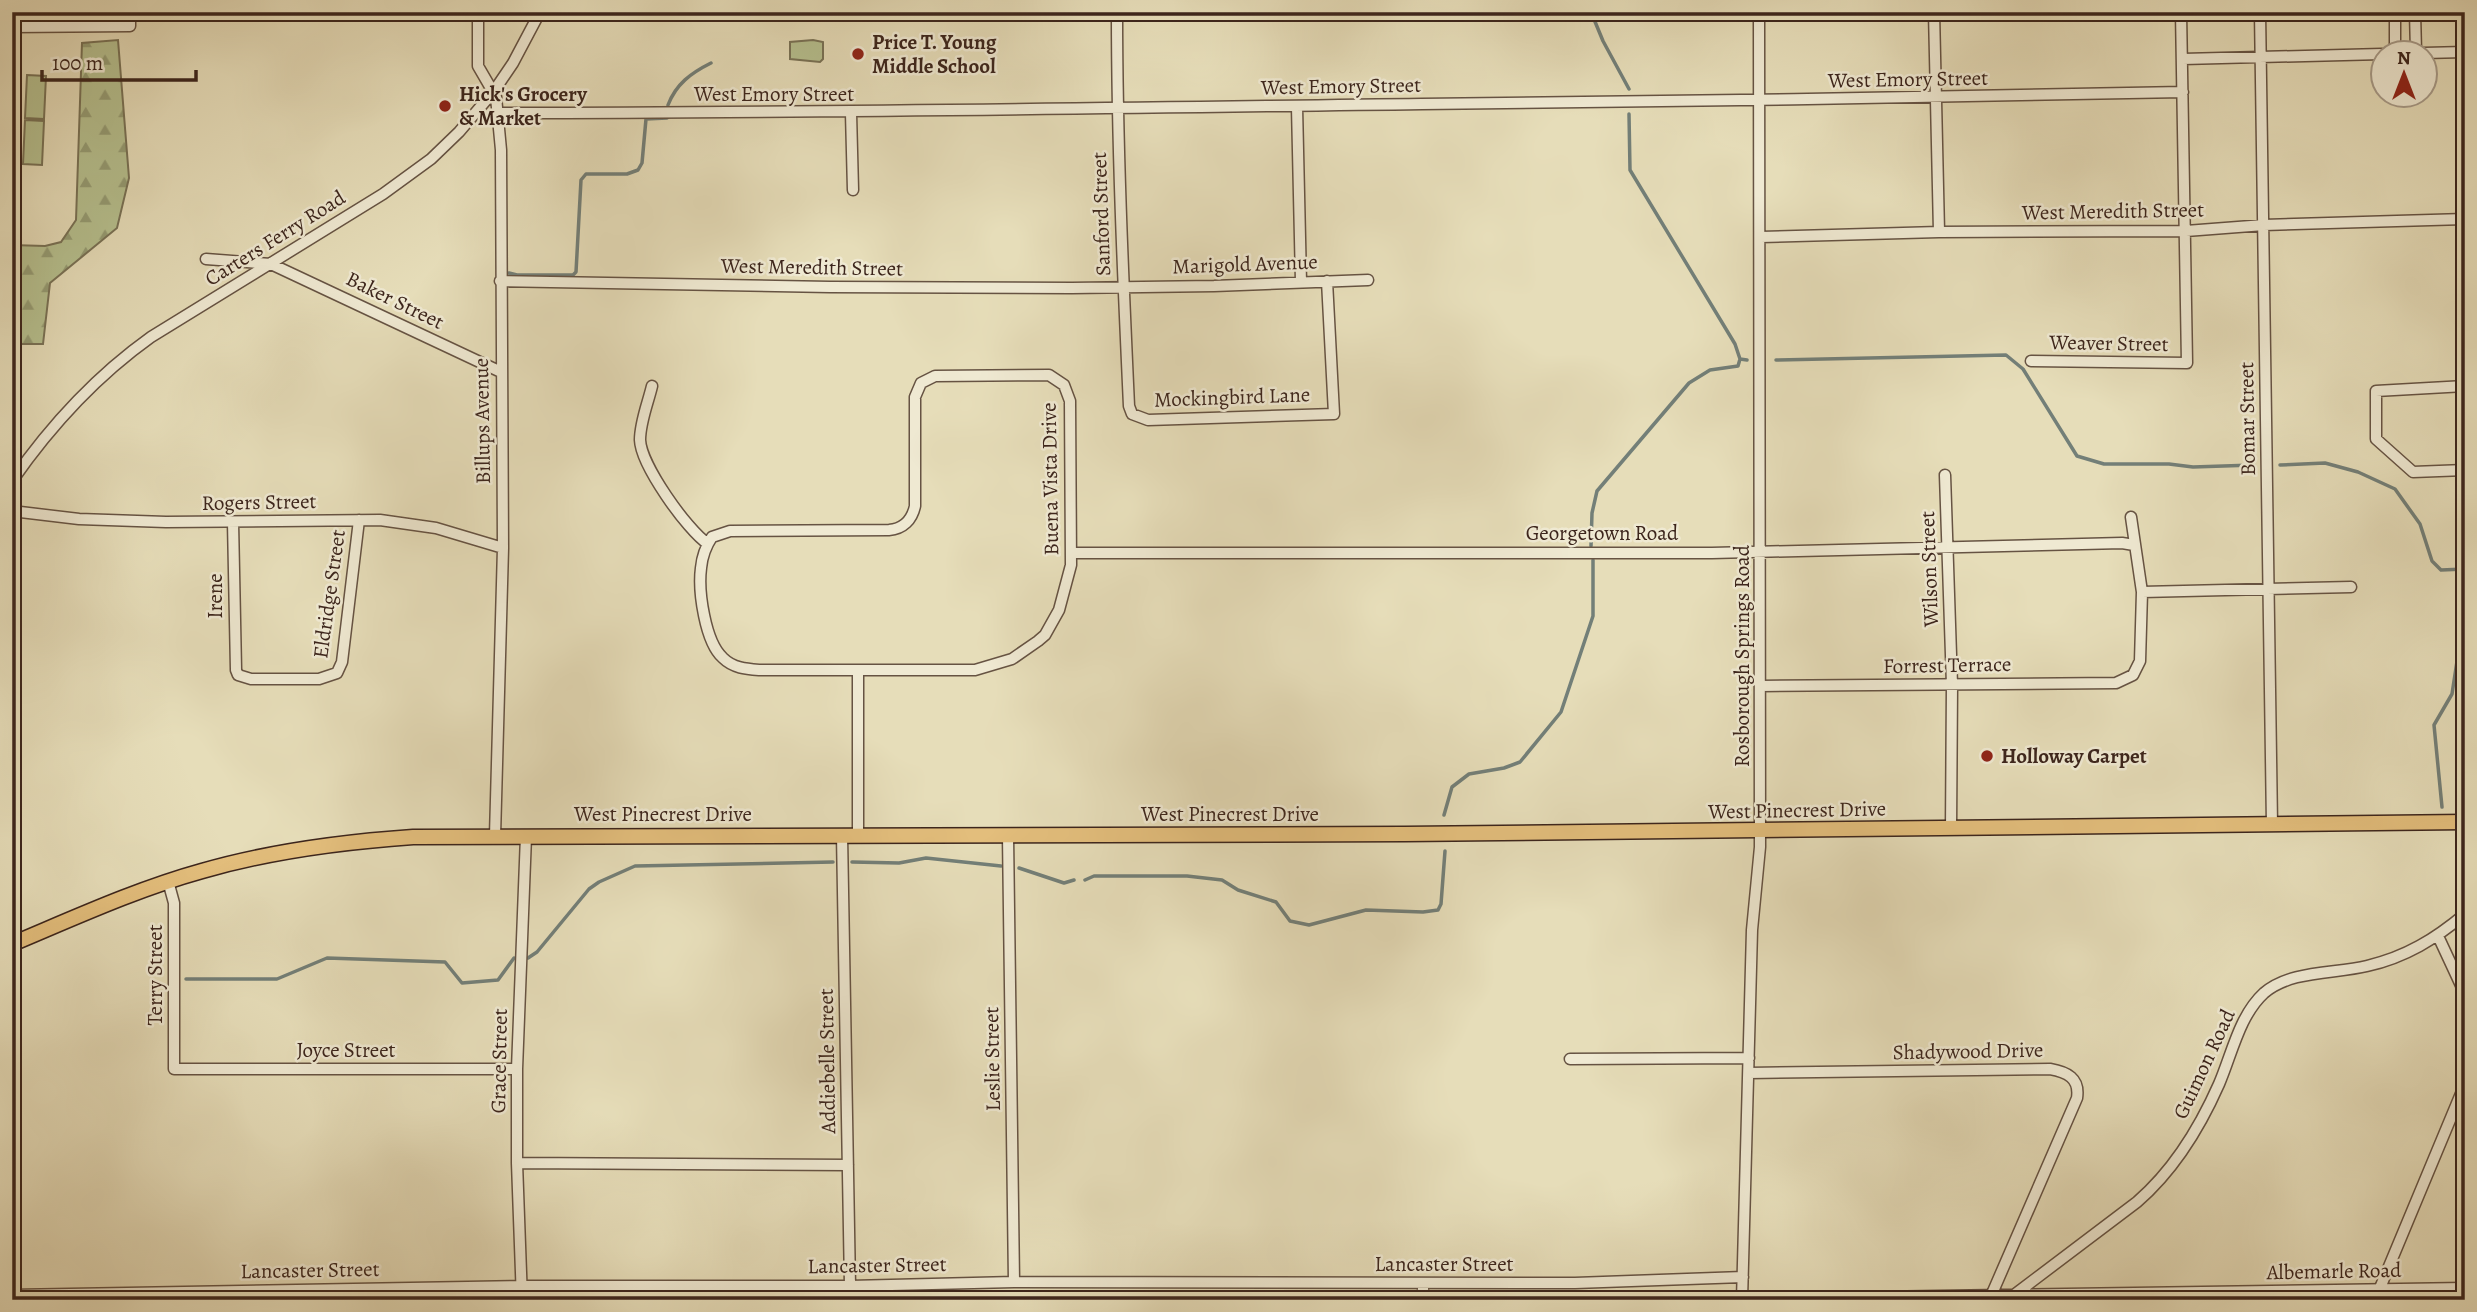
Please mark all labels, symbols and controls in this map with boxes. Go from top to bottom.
place label: Price T. Young Middle School [872,28,997,80]
scale bar [42,38,196,82]
north arrow [2368,38,2438,108]
text: N [2397,45,2411,71]
marker: Price T. Young Middle School [850,46,866,62]
text: 100 m [52,49,103,77]
street label: West Emory Street [1827,64,1988,94]
street label: West Emory Street [1260,71,1421,101]
place label: Hick's Grocery & Market [459,80,588,132]
street label: West Emory Street [693,80,854,108]
marker: Hick's Grocery & Market [437,98,453,114]
street label: Sanford Street [1085,152,1117,276]
street label: Carters Ferry Road [199,183,351,292]
street label: West Meredith Street [2021,195,2204,227]
street label: Marigold Avenue [1172,247,1318,281]
street label: West Meredith Street [720,251,903,283]
street label: Baker Street [341,264,449,336]
street label: Weaver Street [2048,328,2169,358]
street label: Billups Avenue [467,358,497,484]
street label: Bomar Street [2232,362,2262,476]
street label: Mockingbird Lane [1153,380,1311,414]
street label: Buena Vista Drive [1035,402,1065,556]
street label: Rogers Street [201,487,317,517]
street label: Wilson Street [1913,510,1945,628]
street label: Georgetown Road [1526,519,1679,547]
street label: Eldridge Street [306,528,352,660]
street label: Rosborough Springs Road [1728,544,1756,767]
street label: Irene [201,573,229,619]
street label: Forrest Terrace [1883,650,2011,680]
place label: Holloway Carpet [2001,742,2147,770]
marker: Holloway Carpet [1979,748,1995,764]
street label: West Pinecrest Drive [1707,794,1886,826]
street label: West Pinecrest Drive [573,800,752,828]
street label: West Pinecrest Drive [1140,800,1319,828]
street label: Terry Street [141,924,169,1026]
street label: Addiebelle Street [812,988,842,1135]
street label: Guimon Road [2166,1004,2242,1123]
street label: Leslie Street [977,1006,1007,1112]
street label: Grace Street [484,1008,514,1114]
street label: Joyce Street [297,1036,396,1064]
street label: Shadywood Drive [1893,1036,2043,1066]
street label: Lancaster Street [807,1250,947,1280]
street label: Lancaster Street [1374,1250,1514,1278]
street label: Lancaster Street [240,1255,380,1285]
street label: Albemarle Road [2265,1256,2402,1286]

